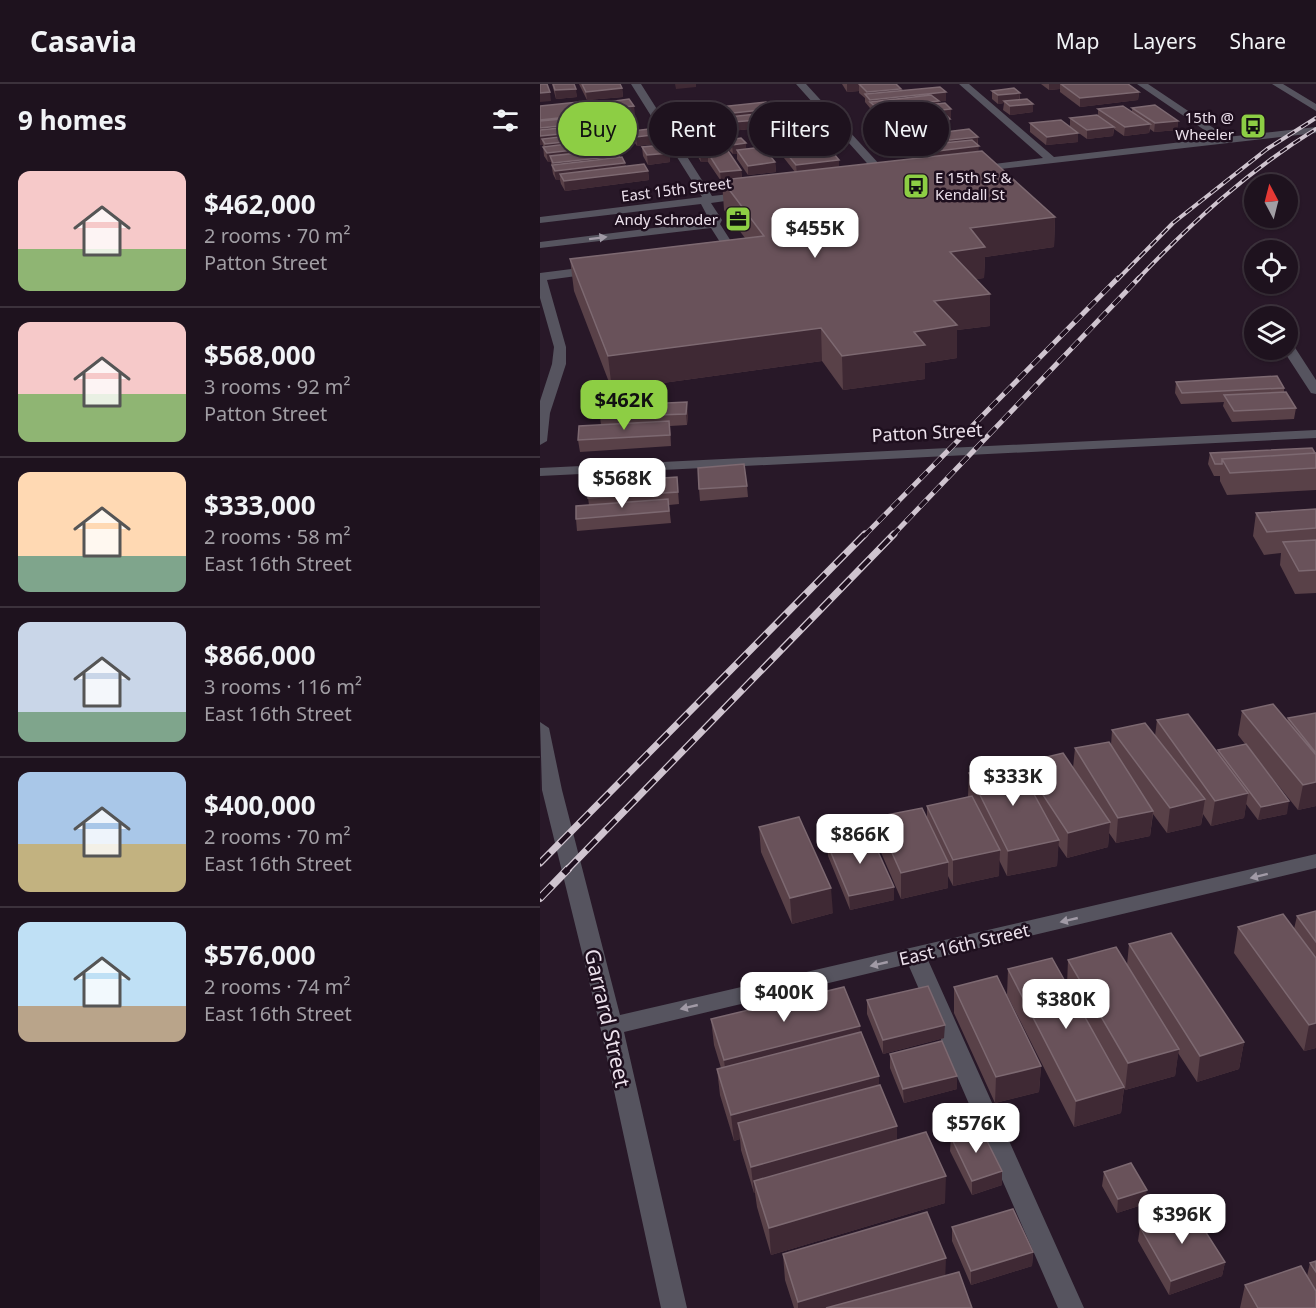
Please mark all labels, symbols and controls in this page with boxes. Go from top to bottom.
text: Casavia [30,22,137,60]
text: Map [1056,27,1100,55]
text: Layers [1133,27,1197,55]
text: Share [1230,27,1286,55]
text: 9 homes [18,102,127,138]
chip: Buy [558,102,637,156]
chip: Rent [649,102,737,156]
chip: Filters [749,102,851,156]
chip: New [863,102,949,156]
icon: filters [489,104,522,137]
place label: 15th @ Wheeler [1175,107,1234,144]
bus stop icon: 15th @ Wheeler [1238,111,1268,141]
place label: E 15th St & Kendall St [935,167,1012,204]
bus stop icon: E 15th St & Kendall St [901,171,931,201]
street label: East 15th Street [620,172,733,206]
north arrow [1244,174,1298,228]
map controls [1244,174,1298,360]
text: $462,000 [204,186,316,222]
icon: home [66,195,138,267]
office icon: Andy Schroder [723,204,753,234]
pin: $455K [773,208,857,259]
place label: Andy Schroder [615,209,718,229]
text: $455K [785,214,845,241]
text: 2 rooms · 70 m² [204,222,351,249]
one-way arrow [589,233,608,243]
button: locate [1244,240,1298,294]
text: Patton Street [204,249,327,276]
button: layers [1244,306,1298,360]
text: $568,000 [204,337,316,373]
icon: home [66,346,138,418]
text: 3 rooms · 92 m² [204,373,351,400]
pin: $462K [582,380,666,431]
text: $462K [594,386,654,413]
text: Patton Street [204,400,327,427]
street label: Patton Street [871,417,984,447]
pin: $568K [580,458,664,509]
text: $568K [592,464,652,491]
text: $333,000 [204,487,316,523]
icon: home [66,496,138,568]
text: 2 rooms · 58 m² [204,523,351,550]
text: East 16th Street [204,550,352,577]
text: $866,000 [204,637,316,673]
icon: home [66,646,138,718]
text: 3 rooms · 116 m² [204,673,362,700]
text: East 16th Street [204,700,352,727]
pin: $333K [971,756,1055,807]
text: $333K [983,762,1043,789]
text: $400,000 [204,787,316,823]
icon: home [66,796,138,868]
pin: $866K [818,814,902,865]
text: $866K [830,820,890,847]
text: 2 rooms · 70 m² [204,823,351,850]
text: East 16th Street [204,850,352,877]
one-way arrow [1250,871,1268,881]
one-way arrow [1060,915,1079,925]
street label: East 16th Street [896,917,1032,971]
text: $576,000 [204,937,316,973]
icon: home [66,946,138,1018]
street label: Garrard Street [578,946,638,1090]
one-way arrow [870,959,889,969]
pin: $400K [742,972,826,1023]
text: 2 rooms · 74 m² [204,973,351,1000]
text: $400K [754,978,814,1005]
pin: $380K [1024,979,1108,1030]
text: $380K [1036,985,1096,1012]
text: East 16th Street [204,1000,352,1027]
one-way arrow [680,1003,699,1013]
pin: $576K [934,1103,1018,1154]
text: $576K [946,1109,1006,1136]
pin: $396K [1140,1194,1224,1245]
text: $396K [1152,1200,1212,1227]

